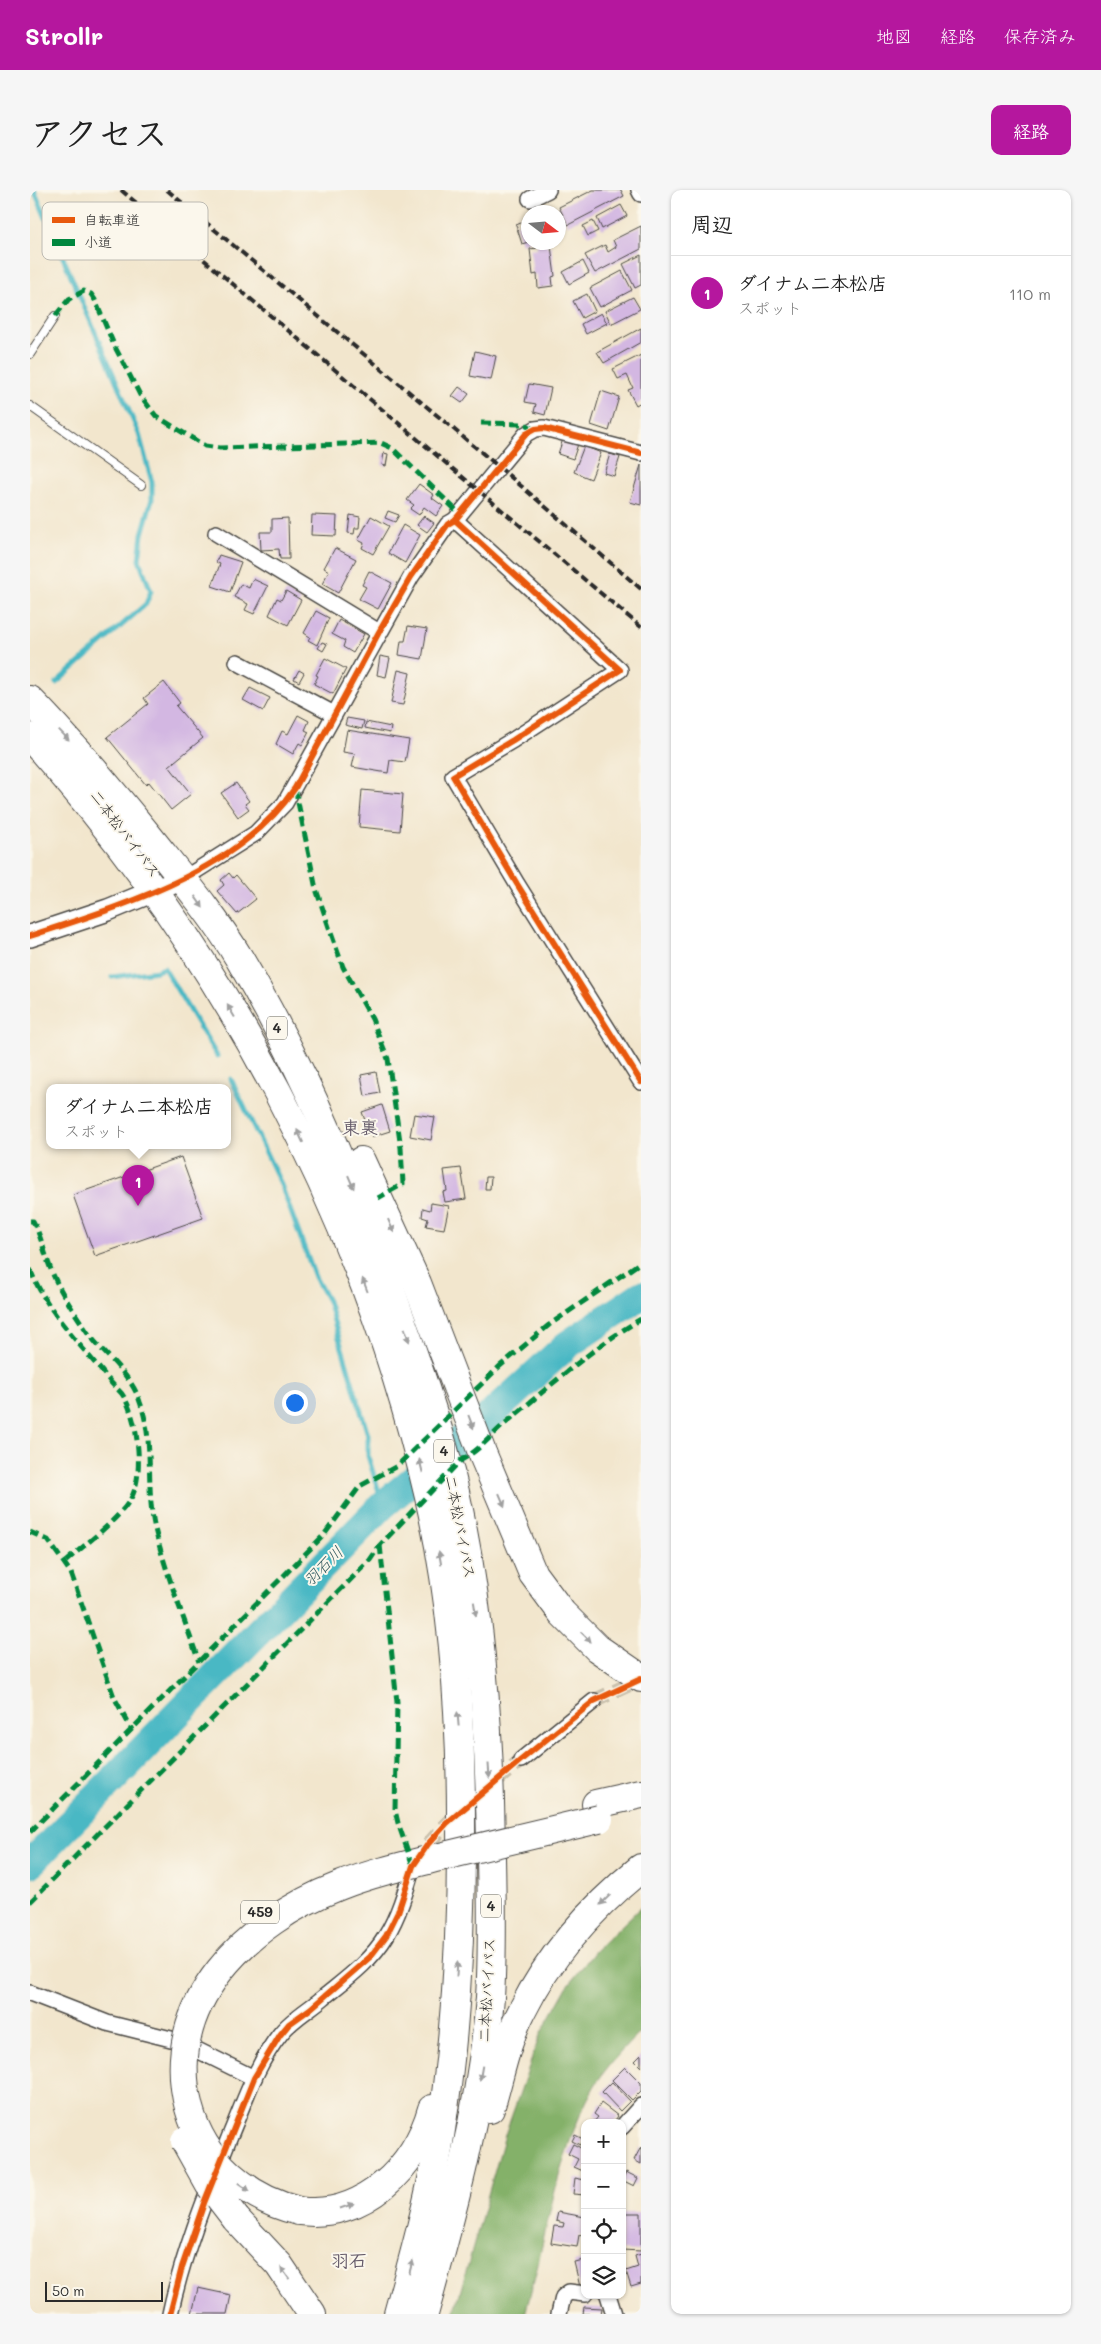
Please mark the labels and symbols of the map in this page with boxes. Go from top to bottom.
legend [42,202,208,260]
north arrow [521,205,566,250]
text: 自転車道 [84,210,140,229]
text: 小道 [84,232,112,251]
one-way arrow [58,728,70,740]
street label: 二本松バイパス [86,786,165,881]
one-way arrow [194,895,204,908]
one-way arrow [227,1005,236,1018]
road number: 4 [267,1016,287,1040]
district label: 東裏 [342,1115,378,1139]
one-way arrow [296,1129,304,1143]
pin: 1 [122,1165,154,1206]
one-way arrow [348,1175,355,1190]
one-way arrow [387,1219,395,1233]
one-way arrow [360,1278,368,1292]
one-way arrow [403,1328,411,1343]
your location [282,1390,308,1416]
one-way arrow [467,1415,475,1430]
road number: 4 [434,1440,454,1462]
one-way arrow [417,1458,425,1473]
street label: 二本松バイパス [441,1474,481,1580]
one-way arrow [498,1493,506,1508]
water label: 羽石川 [298,1541,347,1590]
one-way arrow [436,1549,444,1565]
one-way arrow [471,1602,479,1618]
one-way arrow [580,1631,592,1643]
one-way arrow [454,1711,462,1727]
one-way arrow [486,1763,494,1779]
road number: 4 [481,1894,501,1918]
one-way arrow [599,1894,611,1906]
road number: 459 [241,1900,279,1924]
street label: 二本松バイパス [473,1937,499,2043]
one-way arrow [454,1960,462,1976]
one-way arrow [476,2065,484,2081]
one-way arrow [237,2182,251,2192]
one-way arrow [340,2202,355,2210]
district label: 羽石 [331,2248,367,2272]
one-way arrow [407,2259,415,2275]
one-way arrow [280,2266,290,2280]
scale bar [45,2279,162,2302]

